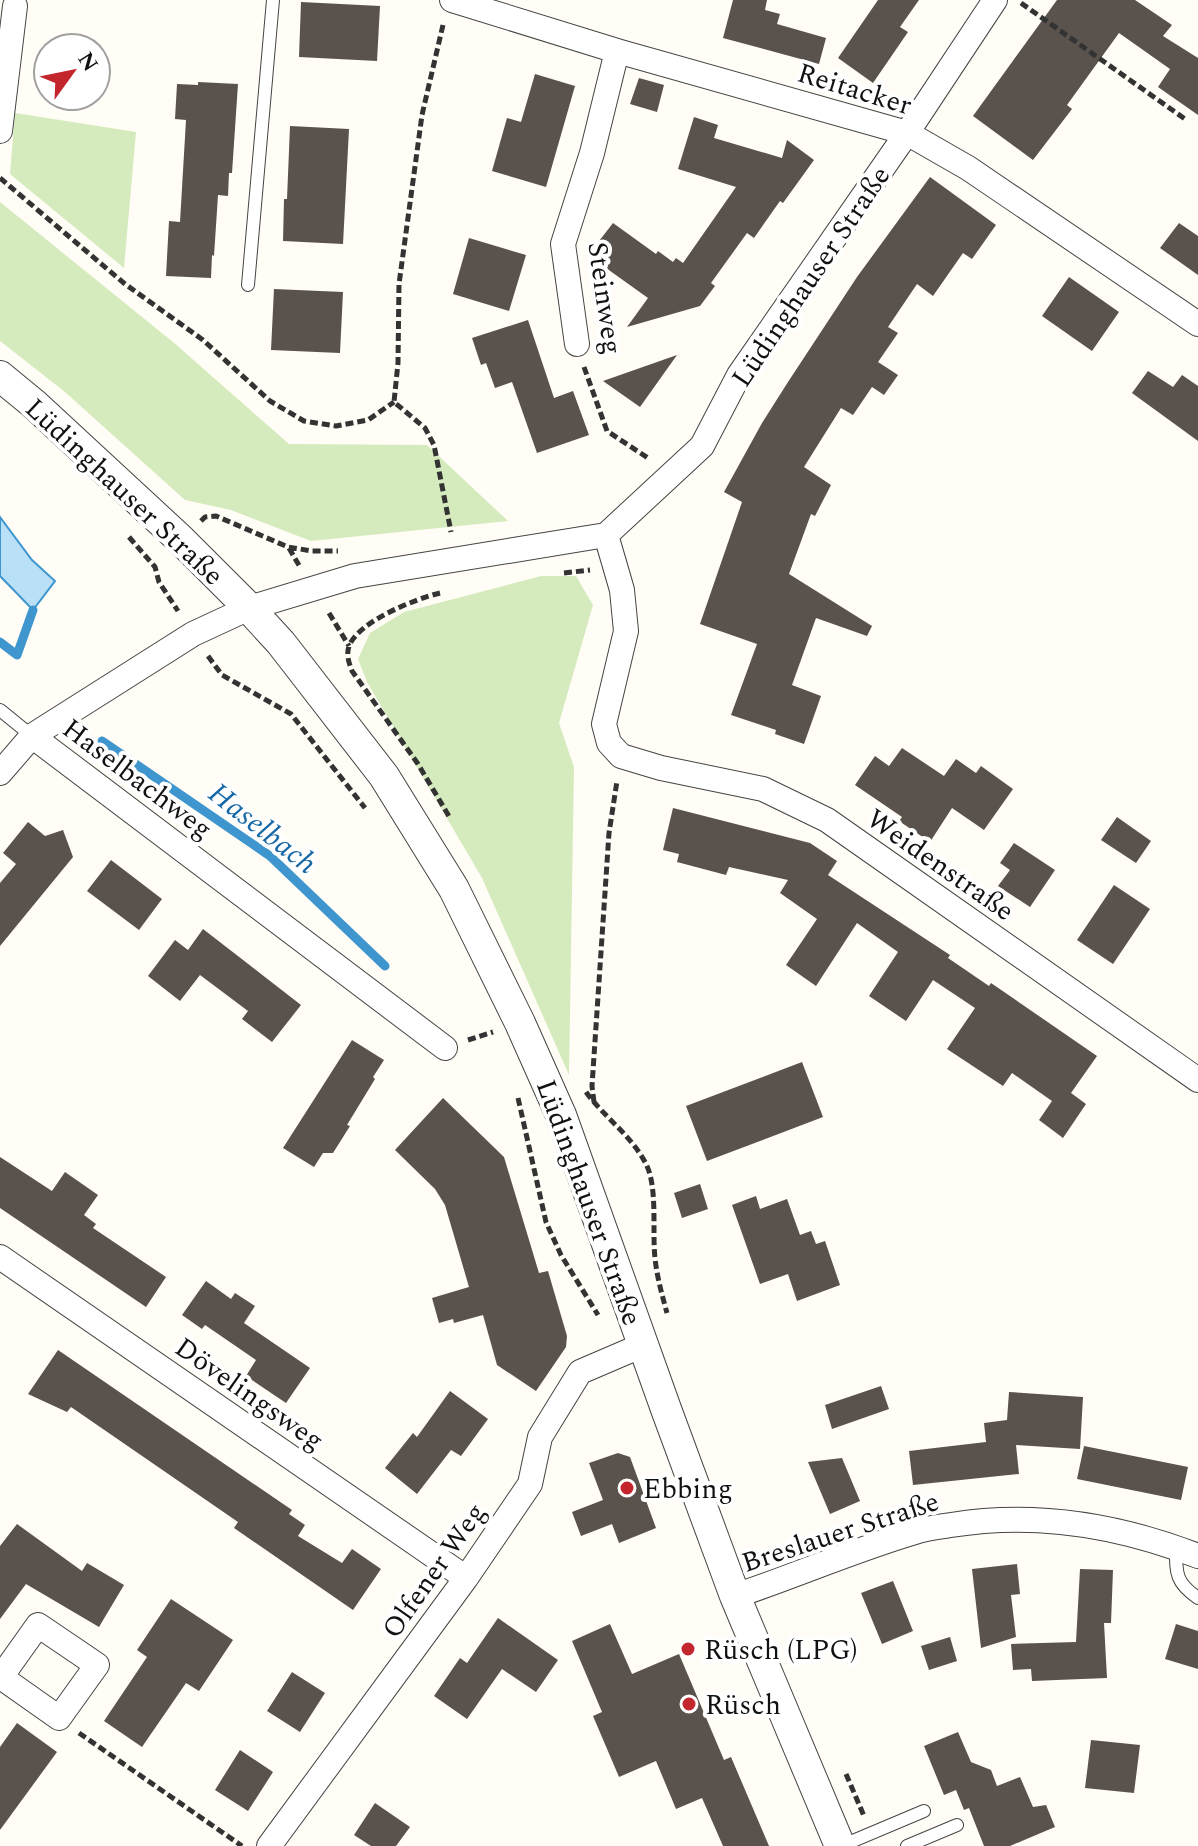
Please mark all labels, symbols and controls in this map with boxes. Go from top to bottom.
north arrow [32,32,112,112]
text: N [69,45,106,78]
street label: Reitacker [792,52,917,127]
street label: Lüdinghauser Straße [721,157,902,396]
street label: Steinweg [575,239,634,357]
street label: Lüdinghauser Straße [15,388,233,596]
street label: Haselbachweg [53,708,222,850]
water label: Haselbach [198,772,327,886]
street label: Weidenstraße [857,798,1023,932]
street label: Lüdinghauser Straße [524,1073,653,1332]
street label: Dövelingsweg [166,1327,333,1462]
place label: Ebbing [643,1468,733,1511]
marker: Ebbing [618,1479,636,1497]
street label: Breslauer Straße [736,1480,945,1585]
street label: Olfener Weg [371,1494,497,1648]
place label: Rüsch (LPG) [704,1629,858,1672]
marker: Rüsch (LPG) [679,1640,697,1658]
place label: Rüsch [705,1684,781,1727]
marker: Rüsch [680,1695,698,1713]

